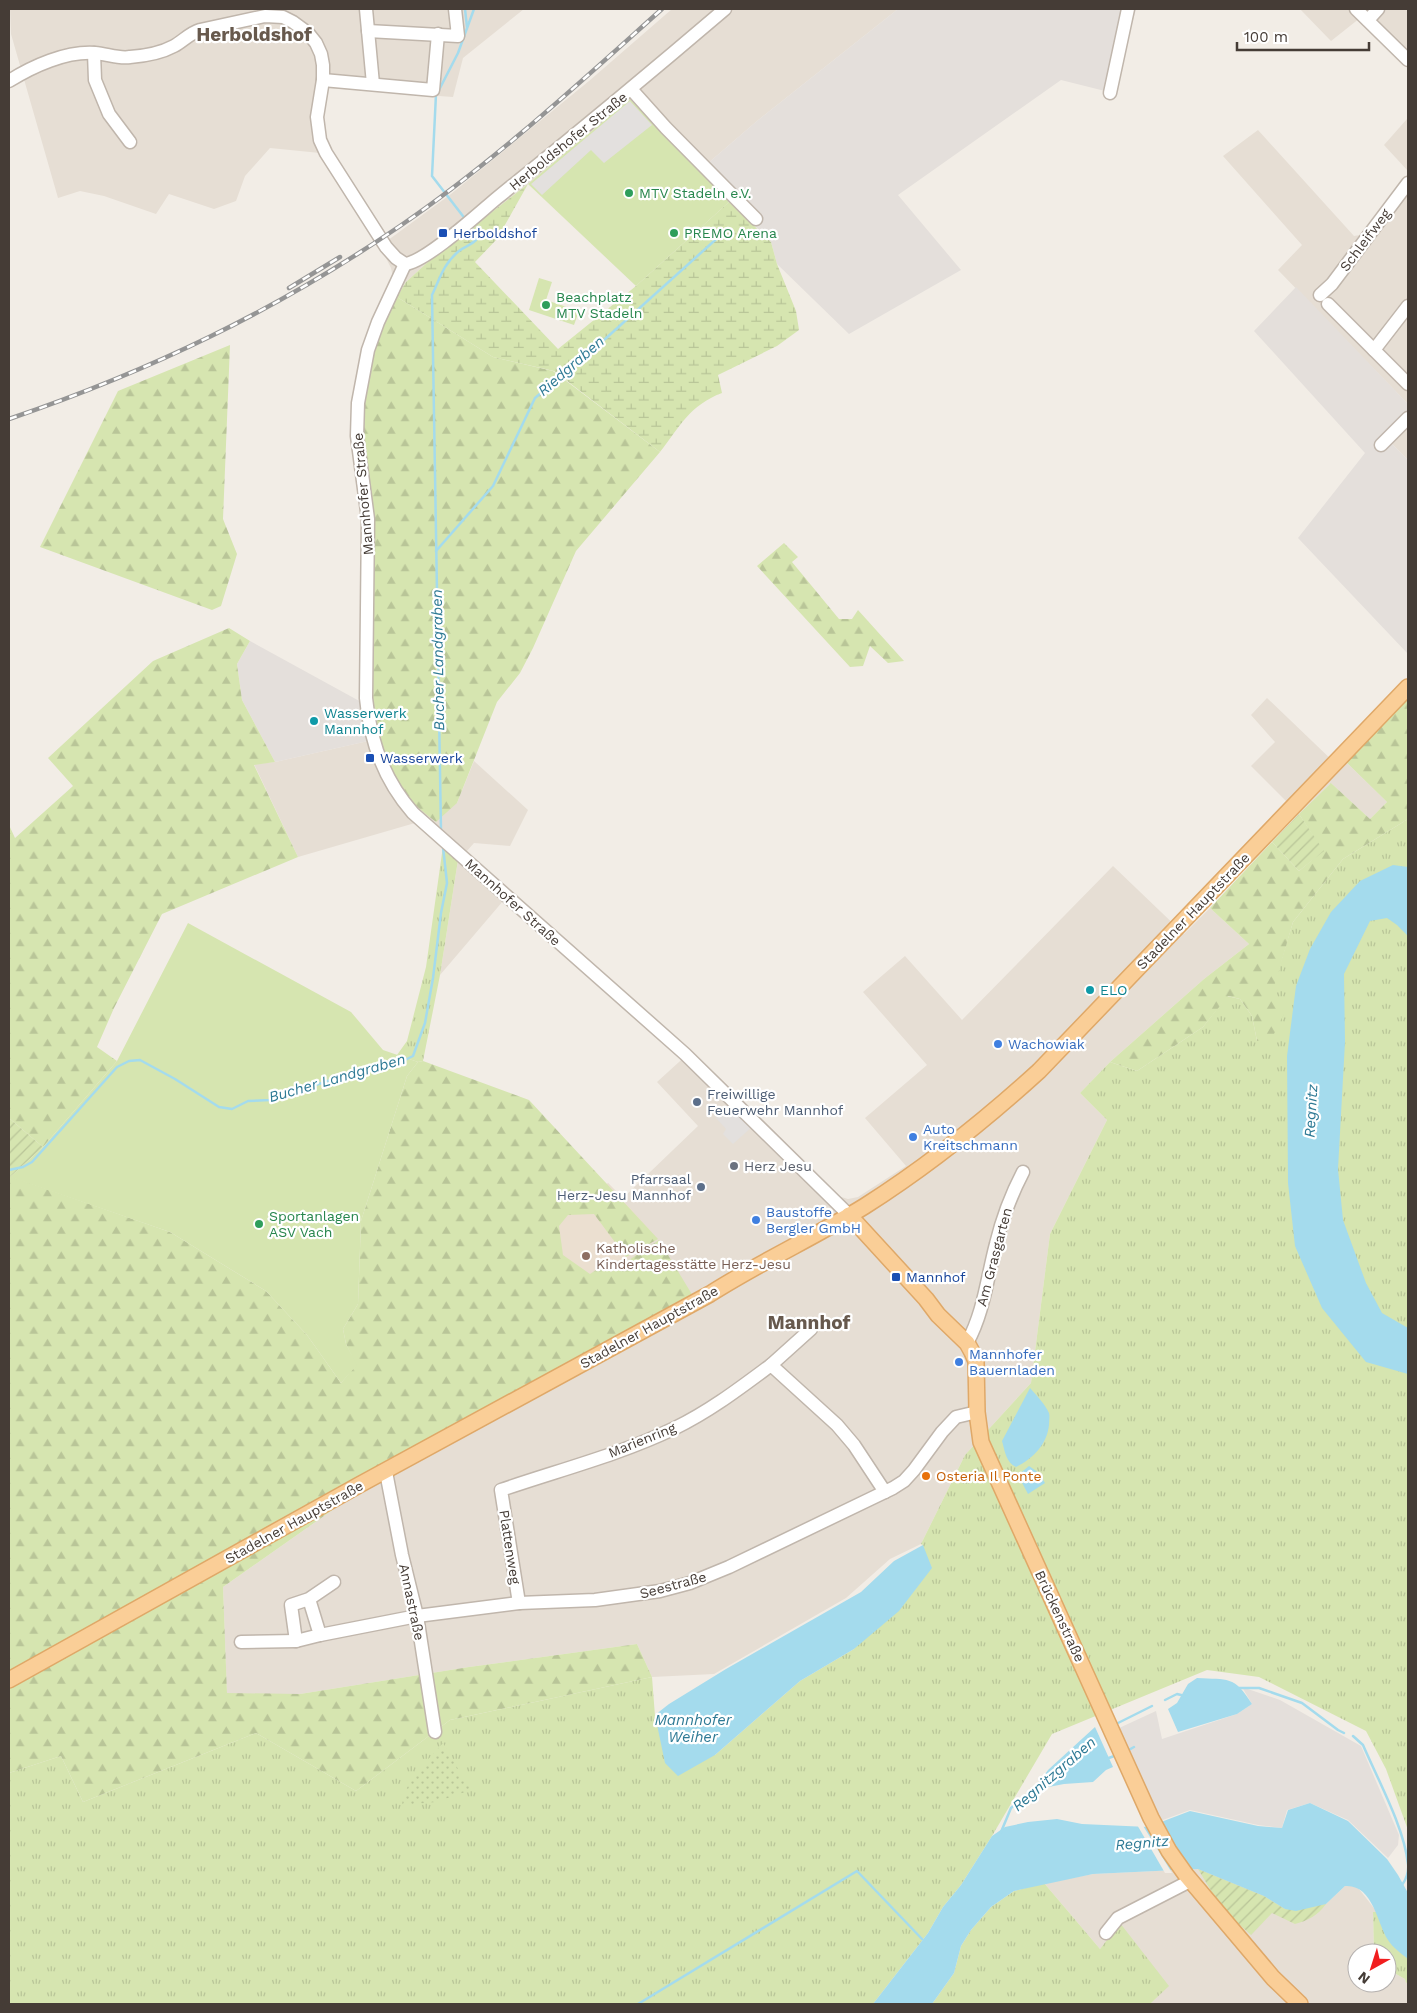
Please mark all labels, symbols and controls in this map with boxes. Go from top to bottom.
scale bar [1237,20,1370,52]
district label: Herboldshof [196,23,312,46]
text: 100 m [1244,28,1288,46]
street label: Herboldshofer Straße [506,89,630,193]
place label: MTV Stadeln e.V. [639,185,751,201]
marker: MTV Stadeln e.V. [623,187,635,199]
street label: Schleifweg [1336,205,1394,274]
place label: Herboldshof [453,225,538,241]
place label: PREMO Arena [684,225,777,241]
marker: Herboldshof [437,227,449,239]
marker: PREMO Arena [668,227,680,239]
place label: Beachplatz MTV Stadeln [556,289,642,321]
marker: Beachplatz MTV Stadeln [540,299,552,311]
water label: Riedgraben [534,332,608,400]
street label: Mannhofer Straße [350,432,376,556]
water label: Bucher Landgraben [428,589,448,731]
place label: Wasserwerk Mannhof [324,705,407,737]
marker: Wasserwerk Mannhof [308,715,320,727]
place label: Wasserwerk [380,750,463,766]
marker: Wasserwerk [364,752,376,764]
street label: Stadelner Hauptstraße [1133,850,1253,972]
street label: Mannhofer Straße [462,855,564,949]
place label: ELO [1100,982,1127,998]
marker: ELO [1084,984,1096,996]
place label: Wachowiak [1008,1036,1085,1052]
marker: Wachowiak [992,1038,1004,1050]
water label: Bucher Landgraben [267,1050,407,1106]
water label: Regnitz [1301,1083,1321,1138]
place label: Freiwillige Feuerwehr Mannhof [707,1086,844,1118]
marker: Freiwillige Feuerwehr Mannhof [691,1096,703,1108]
place label: Auto Kreitschmann [923,1121,1018,1153]
marker: Auto Kreitschmann [907,1131,919,1143]
place label: Herz Jesu [744,1158,812,1174]
marker: Herz Jesu [728,1160,740,1172]
place label: Pfarrsaal Herz-Jesu Mannhof [557,1171,692,1203]
marker: Pfarrsaal Herz-Jesu Mannhof [695,1181,707,1193]
place label: Baustoffe Bergler GmbH [766,1204,861,1236]
street label: Am Grasgarten [973,1206,1015,1308]
place label: Sportanlagen ASV Vach [269,1208,359,1240]
marker: Baustoffe Bergler GmbH [750,1214,762,1226]
marker: Sportanlagen ASV Vach [253,1218,265,1230]
place label: Katholische Kindertagesstätte Herz-Jesu [596,1240,791,1272]
marker: Katholische Kindertagesstätte Herz-Jesu [580,1250,592,1262]
place label: Mannhof [906,1269,966,1285]
marker: Mannhof [890,1271,902,1283]
street label: Stadelner Hauptstraße [577,1282,721,1372]
district label: Mannhof [768,1311,850,1334]
place label: Mannhofer Bauernladen [969,1346,1055,1378]
marker: Mannhofer Bauernladen [953,1356,965,1368]
street label: Marienring [606,1419,679,1461]
place label: Osteria Il Ponte [936,1468,1042,1484]
marker: Osteria Il Ponte [920,1470,932,1482]
street label: Stadelner Hauptstraße [222,1477,366,1567]
street label: Plattenweg [496,1509,524,1586]
street label: Annastraße [396,1562,428,1642]
street label: Seestraße [638,1568,708,1602]
street label: Brückenstraße [1032,1568,1088,1664]
water label: Mannhofer Weiher [654,1711,733,1746]
water label: Regnitzgraben [1009,1733,1099,1815]
water label: Regnitz [1114,1832,1170,1854]
north arrow [1347,1943,1397,1993]
text: N [1355,1969,1373,1988]

